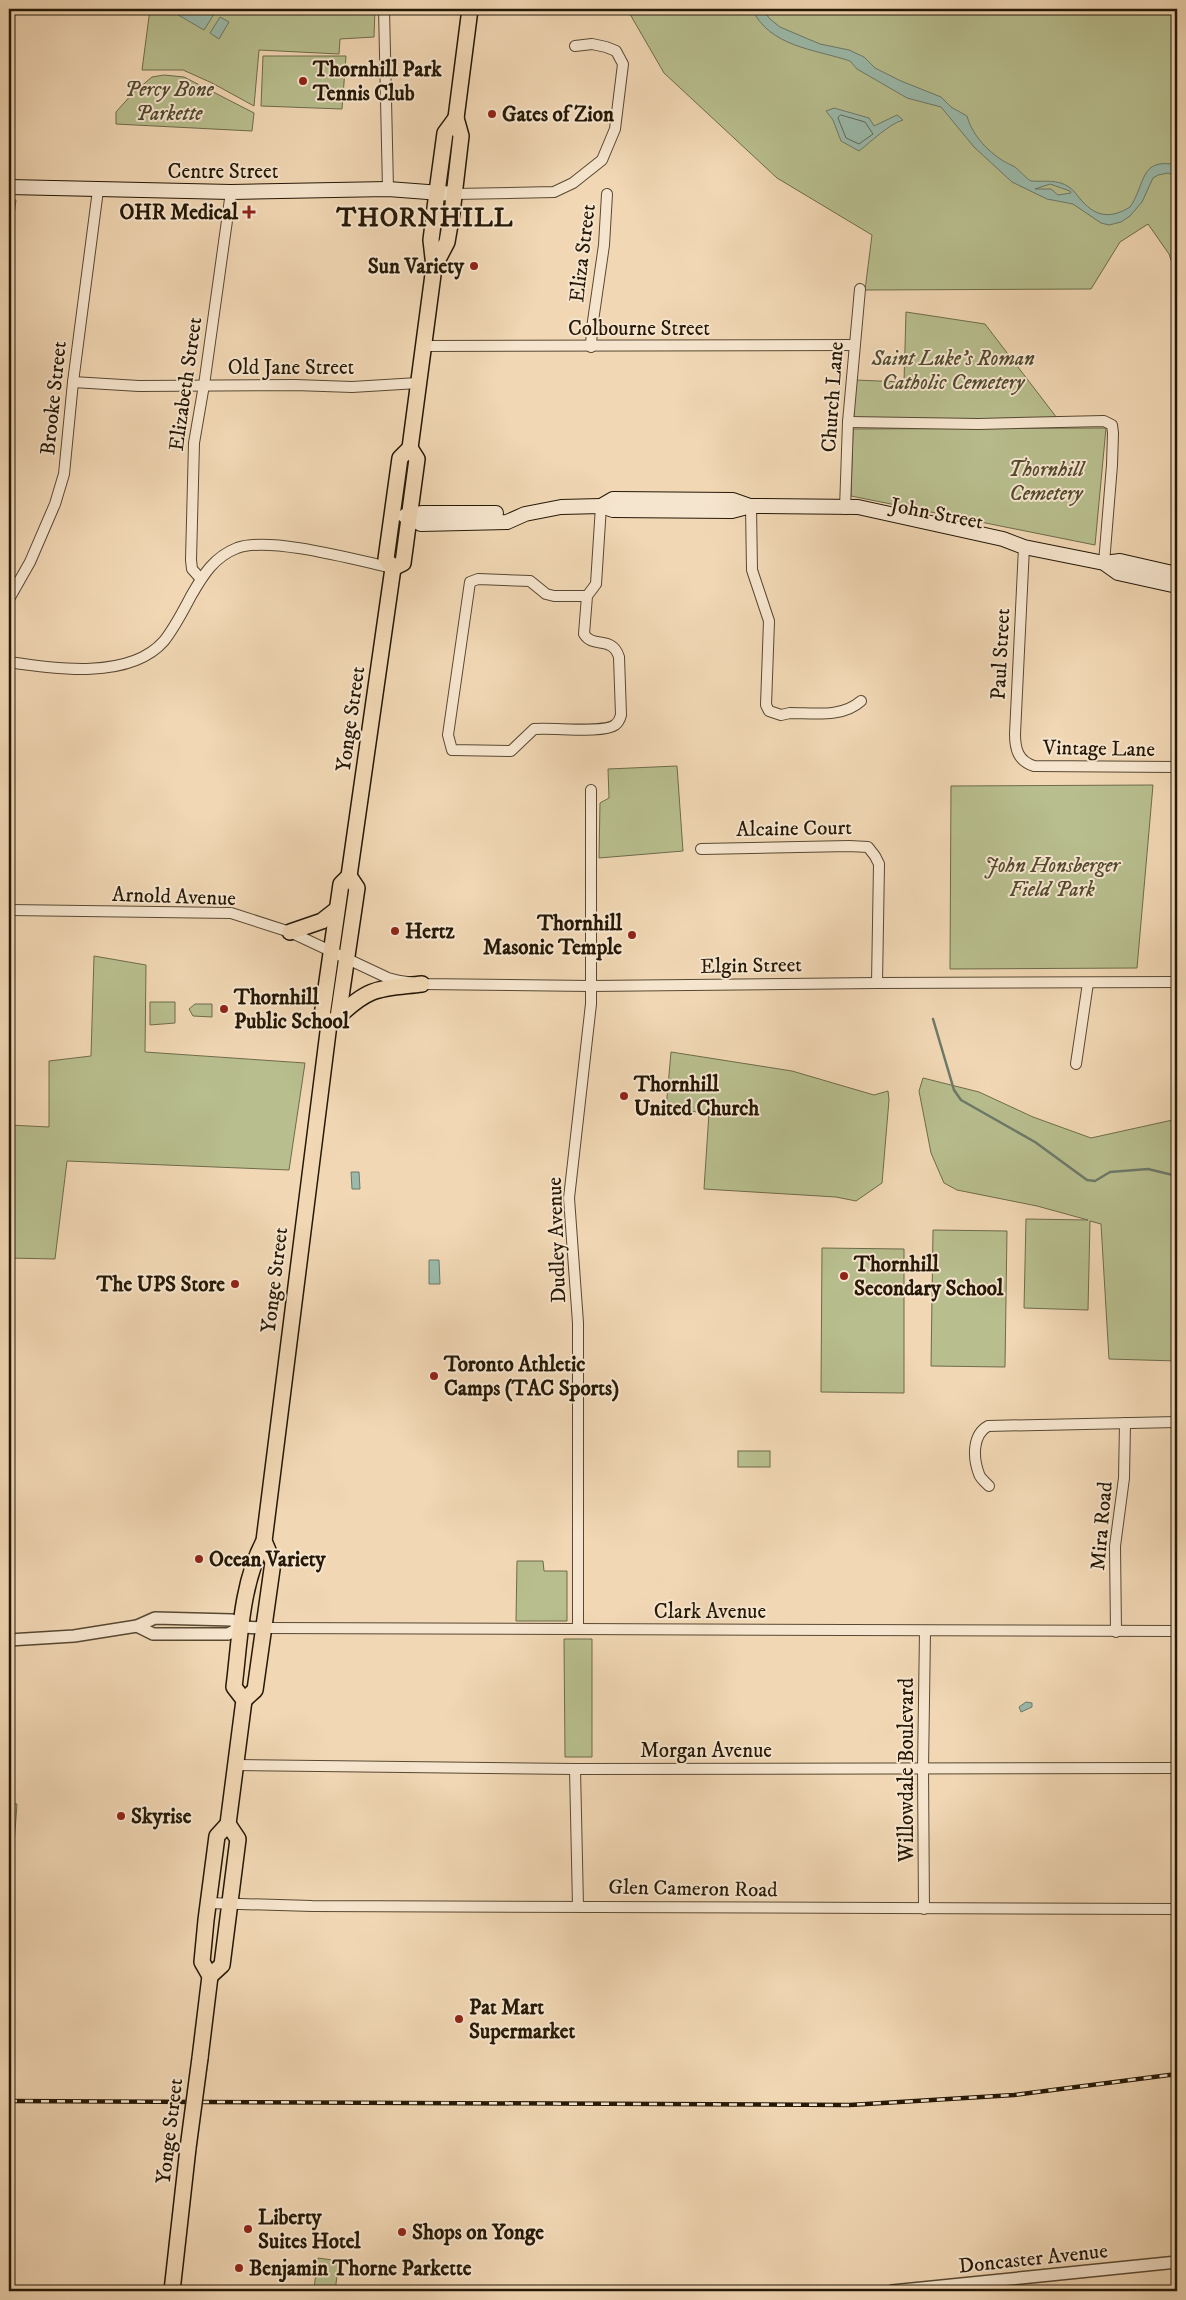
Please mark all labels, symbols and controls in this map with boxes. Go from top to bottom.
place label: Thornhill Park Tennis Club [312,57,442,107]
marker: Thornhill Park Tennis Club [297,75,309,87]
park label: Percy Bone Parkette [124,77,214,127]
place label: Gates of Zion [502,102,615,128]
marker: Gates of Zion [486,108,498,120]
street label: Centre Street [168,159,279,185]
place label: OHR Medical [119,200,239,226]
district label: THORNHILL [335,202,514,235]
street label: Eliza Street [564,202,602,304]
marker: OHR Medical [242,205,256,219]
place label: Sun Variety [368,254,465,280]
marker: Sun Variety [468,260,480,272]
street label: Elizabeth Street [164,315,208,453]
street label: Colbourne Street [568,316,710,342]
street label: Brooke Street [35,340,73,456]
street label: Church Lane [816,341,850,453]
park label: Saint Luke’s Roman Catholic Cemetery [870,346,1035,396]
street label: Old Jane Street [228,355,355,381]
park label: Thornhill Cemetery [1008,457,1086,507]
street label: John Street [886,492,986,536]
street label: Paul Street [986,607,1016,701]
street label: Yonge Street [331,664,371,774]
street label: Vintage Lane [1042,735,1156,763]
street label: Alcaine Court [736,815,852,843]
park label: John Honsberger Field Park [984,853,1121,903]
street label: Arnold Avenue [112,882,237,912]
place label: Thornhill Masonic Temple [483,911,623,961]
place label: Hertz [405,919,456,945]
marker: Hertz [389,925,401,937]
marker: Thornhill Masonic Temple [626,929,638,941]
street label: Elgin Street [700,952,802,980]
place label: Thornhill Public School [233,985,350,1035]
marker: Thornhill Public School [218,1003,230,1015]
place label: Thornhill United Church [633,1072,760,1122]
marker: Thornhill United Church [618,1090,630,1102]
street label: Dudley Avenue [542,1176,572,1303]
street label: Yonge Street [256,1226,294,1334]
place label: Thornhill Secondary School [853,1252,1004,1302]
marker: Thornhill Secondary School [838,1270,850,1282]
place label: The UPS Store [96,1272,225,1298]
marker: The UPS Store [229,1278,241,1290]
place label: Toronto Athletic Camps (TAC Sports) [443,1352,619,1402]
marker: Toronto Athletic Camps (TAC Sports) [428,1370,440,1382]
street label: Mira Road [1085,1480,1119,1572]
place label: Ocean Variety [209,1547,327,1573]
marker: Ocean Variety [193,1553,205,1565]
street label: Clark Avenue [654,1599,766,1625]
street label: Willowdale Boulevard [894,1677,920,1863]
street label: Morgan Avenue [640,1738,772,1764]
place label: Skyrise [131,1804,192,1830]
marker: Skyrise [115,1810,127,1822]
street label: Glen Cameron Road [608,1875,778,1903]
place label: Pat Mart Supermarket [469,1995,576,2045]
marker: Pat Mart Supermarket [453,2013,465,2025]
street label: Yonge Street [151,2077,189,2185]
place label: Liberty Suites Hotel [258,2205,361,2255]
place label: Shops on Yonge [412,2220,544,2246]
marker: Liberty Suites Hotel [242,2223,254,2235]
marker: Shops on Yonge [396,2226,408,2238]
street label: Doncaster Avenue [957,2238,1109,2280]
place label: Benjamin Thorne Parkette [249,2256,472,2283]
marker: Benjamin Thorne Parkette [233,2262,245,2274]

